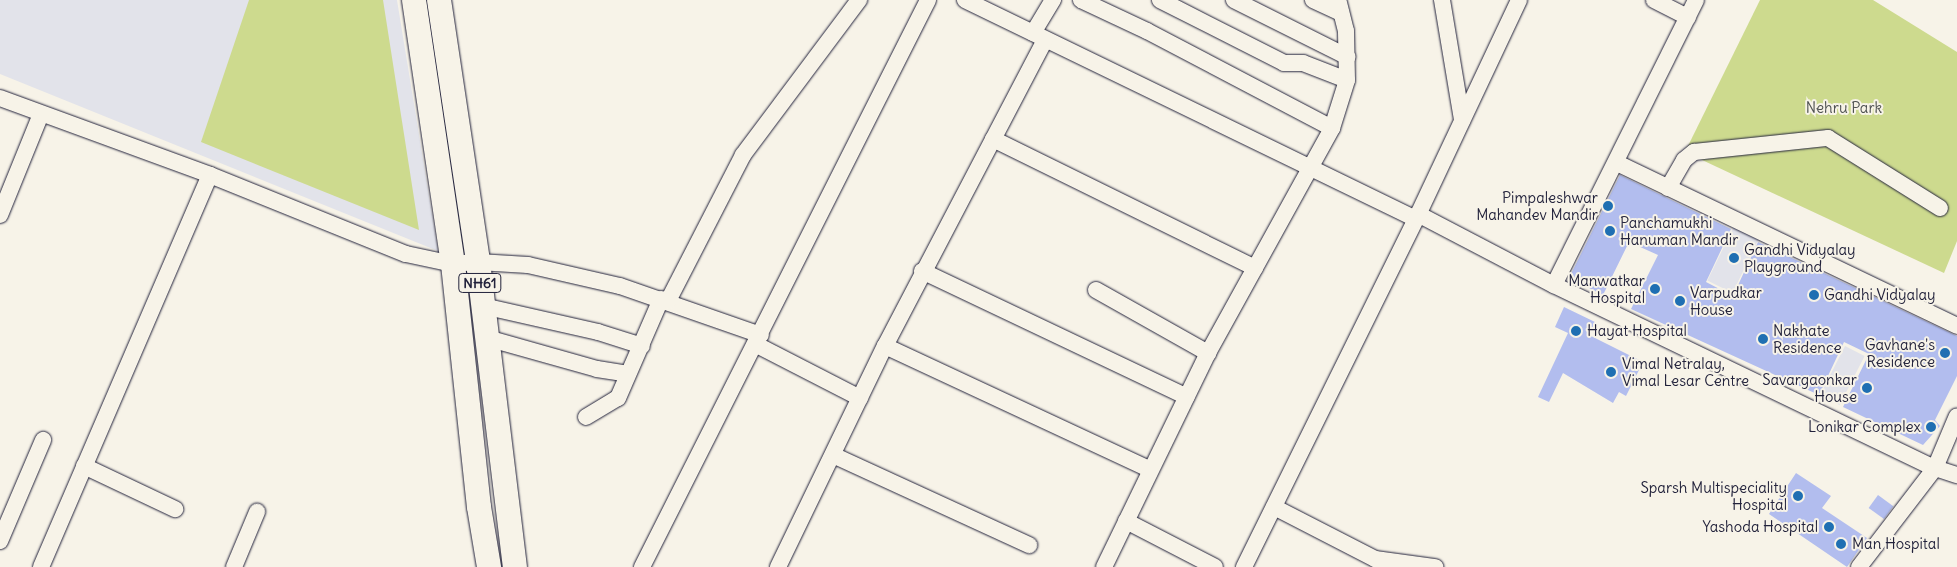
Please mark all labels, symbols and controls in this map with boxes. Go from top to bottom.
park label: Nehru Park [1806,99,1882,117]
place label: Pimpaleshwar Mahandev Mandir [1476,188,1598,223]
marker: Pimpaleshwar Mahandev Mandir [1602,200,1614,212]
place label: Panchamukhi Hanuman Mandir [1620,213,1738,248]
marker: Panchamukhi Hanuman Mandir [1604,225,1616,237]
place label: Gandhi Vidyalay Playground [1744,240,1855,275]
marker: Gandhi Vidyalay Playground [1728,252,1740,264]
place label: Manwatkar Hospital [1568,271,1645,306]
road number: NH61 [458,272,502,294]
marker: Manwatkar Hospital [1649,283,1661,295]
place label: Varpudkar House [1690,283,1762,318]
place label: Gandhi Vidyalay [1824,286,1935,304]
marker: Gandhi Vidyalay [1808,289,1820,301]
marker: Varpudkar House [1674,295,1686,307]
place label: Nakhate Residence [1773,321,1841,356]
place label: Hayat Hospital [1587,322,1687,340]
marker: Hayat Hospital [1569,324,1583,338]
marker: Nakhate Residence [1757,333,1769,345]
place label: Gavhane's Residence [1865,335,1935,370]
marker: Gavhane's Residence [1939,347,1951,359]
place label: Vimal Netralay, Vimal Lesar Centre [1622,354,1749,389]
marker: Vimal Netralay, Vimal Lesar Centre [1604,365,1618,379]
place label: Savargaonkar House [1762,370,1857,405]
marker: Savargaonkar House [1861,382,1873,394]
place label: Lonikar Complex [1808,418,1921,436]
marker: Lonikar Complex [1925,421,1937,433]
place label: Sparsh Multispeciality Hospital [1640,478,1787,513]
marker: Sparsh Multispeciality Hospital [1791,489,1805,503]
place label: Yashoda Hospital [1702,518,1818,536]
marker: Yashoda Hospital [1822,520,1836,534]
place label: Man Hospital [1852,535,1940,553]
marker: Man Hospital [1834,537,1848,551]

